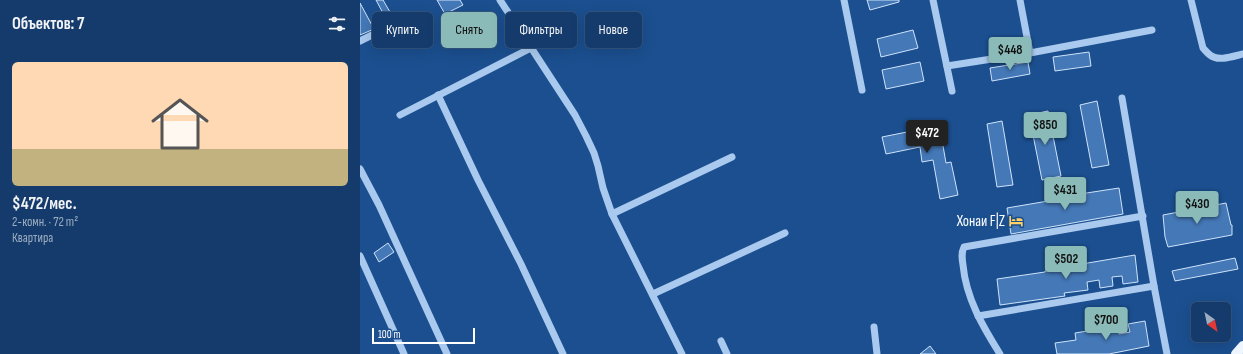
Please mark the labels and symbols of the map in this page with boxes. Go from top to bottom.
pin: $448 [986,37,1034,71]
pin: $850 [1021,112,1069,146]
pin: $472 [903,120,951,154]
pin: $431 [1041,177,1089,211]
pin: $430 [1173,191,1221,225]
place label: Хонаи F|Z [956,212,1005,231]
hotel icon: Хонаи F|Z [1008,213,1024,229]
pin: $502 [1042,246,1090,280]
north arrow [1191,302,1231,342]
pin: $700 [1082,307,1130,341]
scale bar [372,326,475,345]

